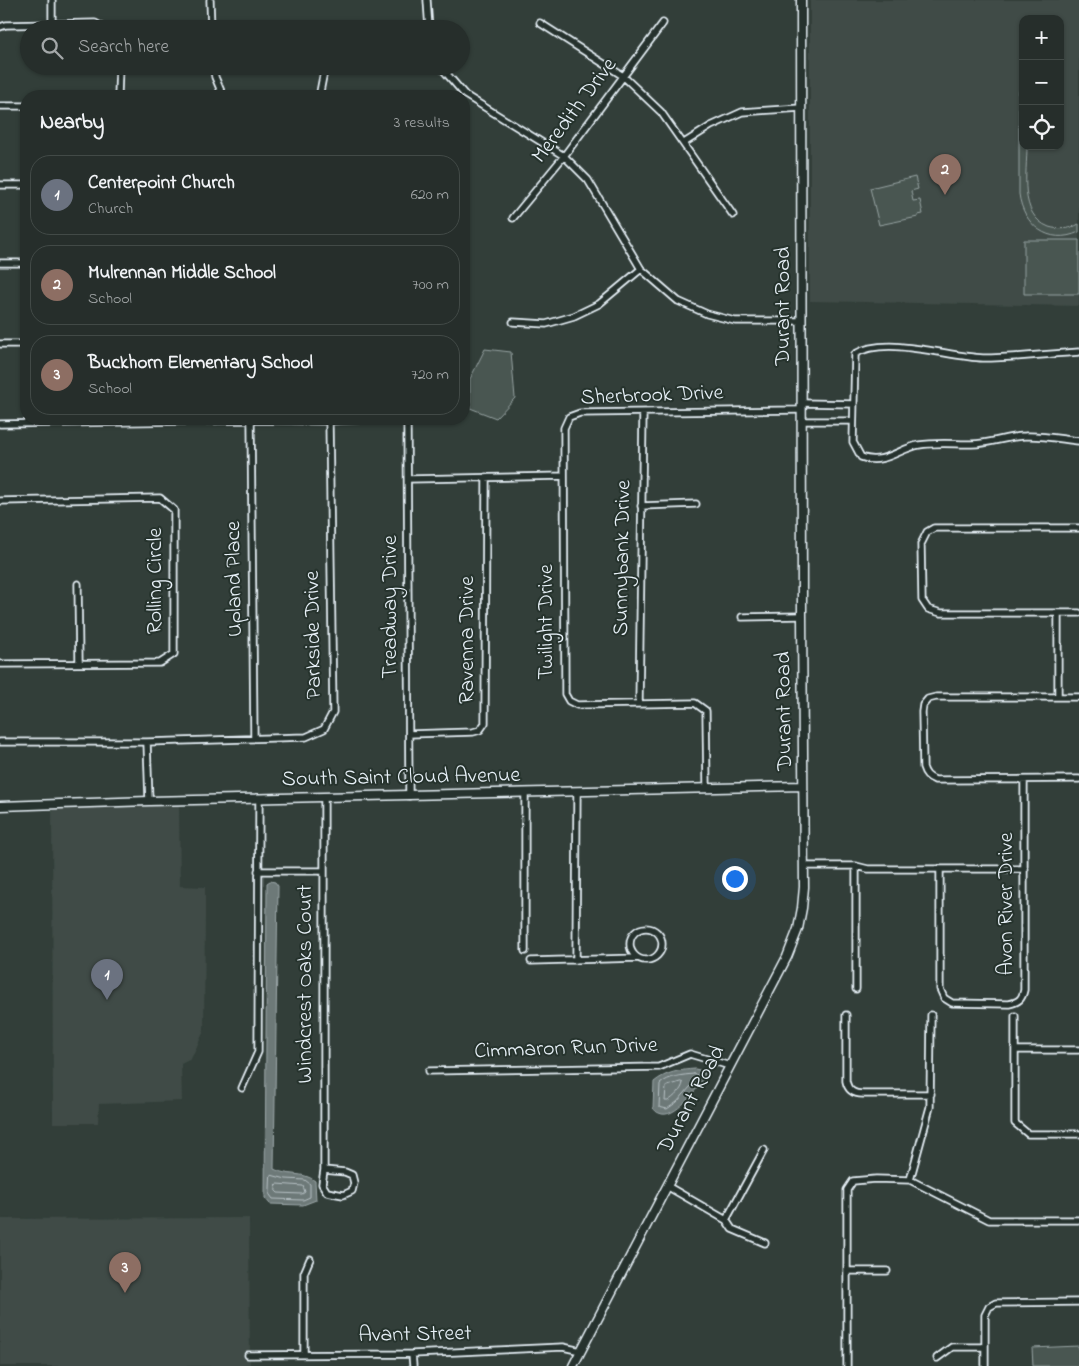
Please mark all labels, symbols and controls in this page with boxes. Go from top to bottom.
map controls [1019,15,1064,150]
button: + [1019,15,1064,60]
search box [20,20,470,75]
icon: search [38,34,66,62]
text: Search here [78,34,169,61]
street label: Meredith Drive [524,51,626,171]
button: − [1019,60,1064,105]
button: locate [1019,105,1064,150]
text: Nearby [40,108,104,138]
text: 3 results [394,111,450,135]
pin: 2 [929,154,961,195]
text: Centerpoint Church [88,170,235,197]
text: 1 [54,183,60,207]
text: 620 m [411,183,449,207]
text: Church [88,197,133,221]
street label: Durant Road [768,247,800,366]
text: Mulrennan Middle School [88,260,276,287]
text: 2 [53,273,61,297]
text: 700 m [412,273,449,297]
text: School [88,287,132,311]
text: Buckhorn Elementary School [88,350,313,377]
text: 3 [54,363,60,387]
text: 720 m [411,363,449,387]
text: School [88,377,132,401]
street label: Sherbrook Drive [580,378,724,414]
street label: Sunnybank Drive [606,480,641,636]
street label: Upland Place [218,521,252,637]
street label: Rolling Circle [140,528,173,634]
street label: Treadway Drive [375,535,408,679]
street label: Twilight Drive [531,564,564,680]
street label: Parkside Drive [297,570,331,700]
street label: Ravenna Drive [452,576,484,704]
street label: Durant Road [768,651,802,772]
street label: South Saint Cloud Avenue [281,760,521,796]
street label: Avon River Drive [991,832,1023,976]
your location [722,866,748,892]
street label: Windcrest Oaks Court [290,884,322,1083]
pin: 1 [91,959,123,1000]
street label: Cimmaron Run Drive [474,1030,658,1068]
street label: Durant Road [649,1040,734,1161]
pin: 3 [109,1252,141,1293]
street label: Avant Street [358,1318,472,1352]

